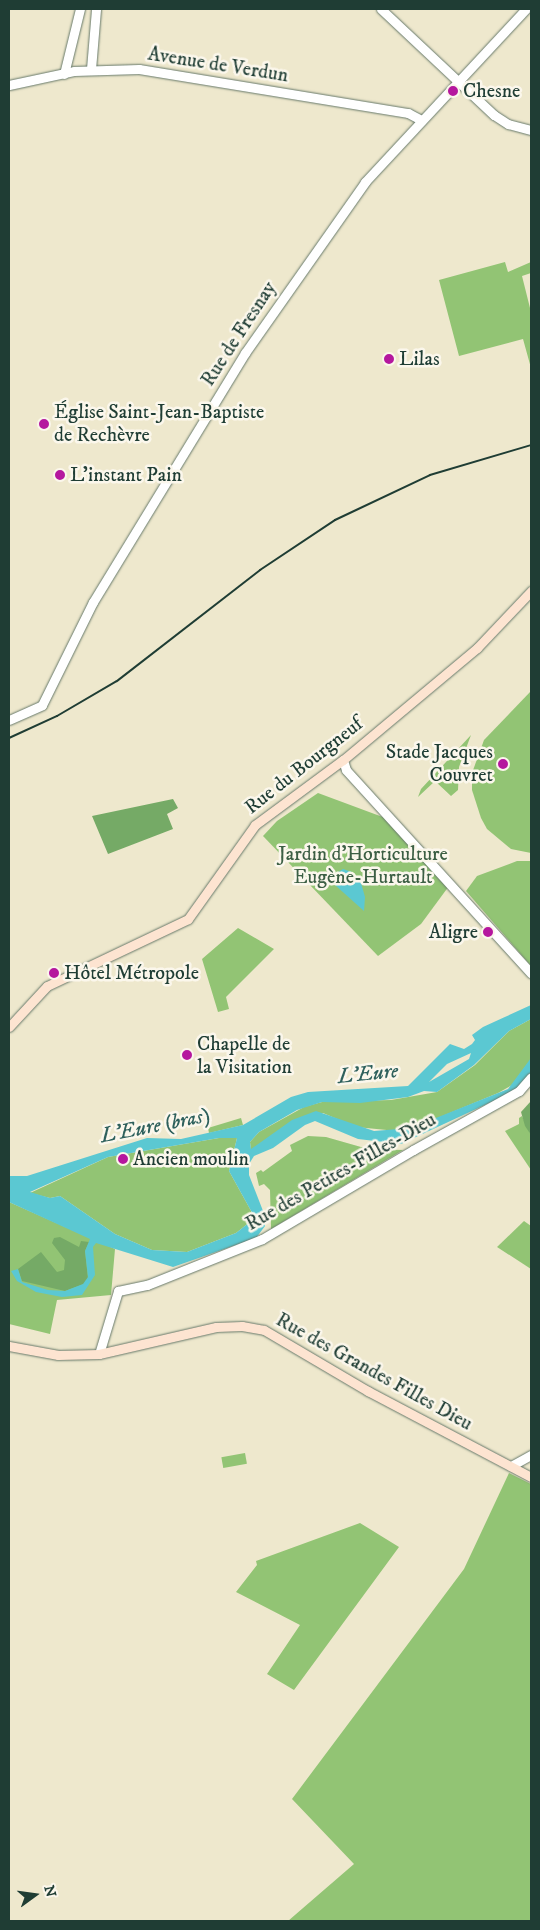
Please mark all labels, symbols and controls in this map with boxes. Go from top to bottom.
street label: Avenue de Verdun [146,42,290,88]
place label: Chesne [463,79,520,103]
marker: Chesne [447,85,459,97]
street label: Rue de Fresnay [196,277,282,391]
place label: Lilas [399,347,440,371]
marker: Lilas [383,353,395,365]
place label: Église Saint-Jean-Baptiste de Rechèvre [54,400,264,447]
marker: Église Saint-Jean-Baptiste de Rechèvre [38,418,50,430]
place label: L'instant Pain [70,463,182,487]
marker: L'instant Pain [54,469,66,481]
street label: Rue du Bourgneuf [240,712,368,820]
place label: Stade Jacques Couvret [386,740,493,787]
marker: Stade Jacques Couvret [497,758,509,770]
park label: Jardin d'Horticulture Eugène-Hurtault [278,843,448,890]
place label: Aligre [429,920,478,944]
marker: Aligre [482,926,494,938]
place label: Hôtel Métropole [64,961,199,985]
marker: Hôtel Métropole [48,967,60,979]
place label: Chapelle de la Visitation [197,1032,292,1079]
marker: Chapelle de la Visitation [181,1049,193,1061]
water label: L'Eure [337,1058,399,1090]
water label: L'Eure (bras) [98,1103,212,1149]
street label: Rue des Petites-Filles-Dieu [242,1108,440,1236]
place label: Ancien moulin [133,1147,249,1171]
marker: Ancien moulin [117,1153,129,1165]
street label: Rue des Grandes Filles Dieu [272,1308,476,1436]
north arrow [10,1870,60,1920]
text: N [39,1884,60,1899]

